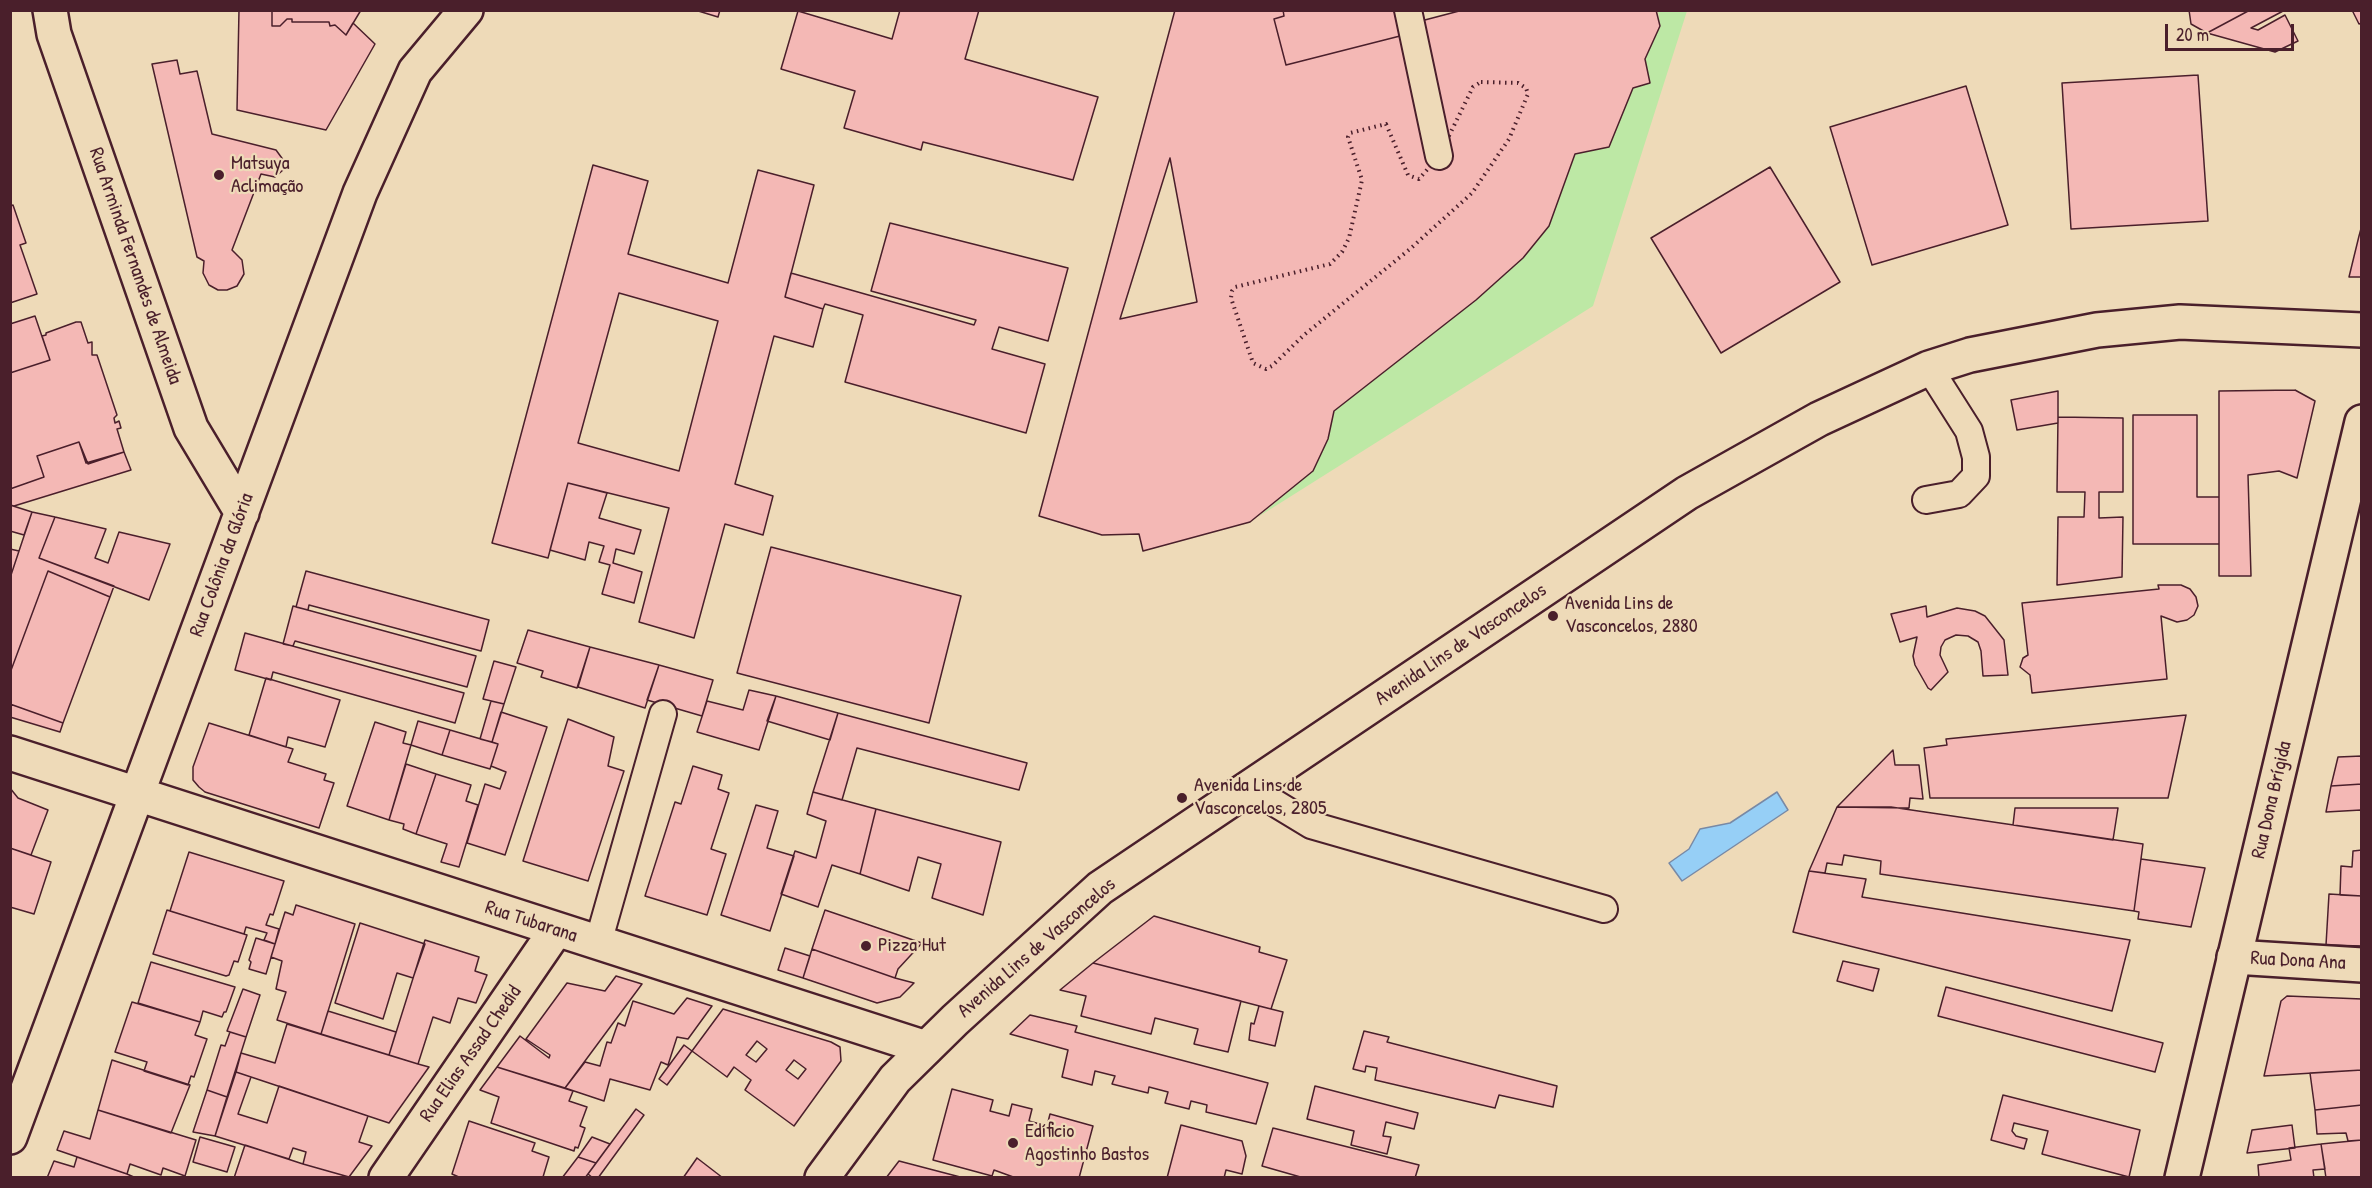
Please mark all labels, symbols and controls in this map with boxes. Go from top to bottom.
scale bar [2168,12,2297,50]
text: 20 m [2176,22,2209,47]
street label: Rua Arminda Fernandes de Almeida [83,145,187,387]
place label: Matsuya Aclimação [231,152,303,199]
marker: Matsuya Aclimação [212,168,226,182]
street label: Rua Colônia da Glória [185,490,259,640]
street label: Avenida Lins de Vasconcelos [1371,579,1551,711]
place label: Avenida Lins de Vasconcelos, 2880 [1565,592,1698,639]
marker: Avenida Lins de Vasconcelos, 2880 [1546,609,1560,623]
street label: Rua Dona Brígida [2247,739,2297,861]
place label: Avenida Lins de Vasconcelos, 2805 [1194,774,1327,821]
marker: Avenida Lins de Vasconcelos, 2805 [1175,791,1189,805]
street label: Avenida Lins de Vasconcelos [953,873,1121,1023]
street label: Rua Tubarana [482,896,580,948]
place label: Pizza Hut [878,934,946,958]
marker: Pizza Hut [859,939,873,953]
street label: Rua Dona Ana [2250,947,2346,975]
street label: Rua Elias Assad Chedid [415,981,527,1127]
place label: Edíficio Agostinho Bastos [1025,1120,1149,1167]
marker: Edíficio Agostinho Bastos [1006,1136,1020,1150]

